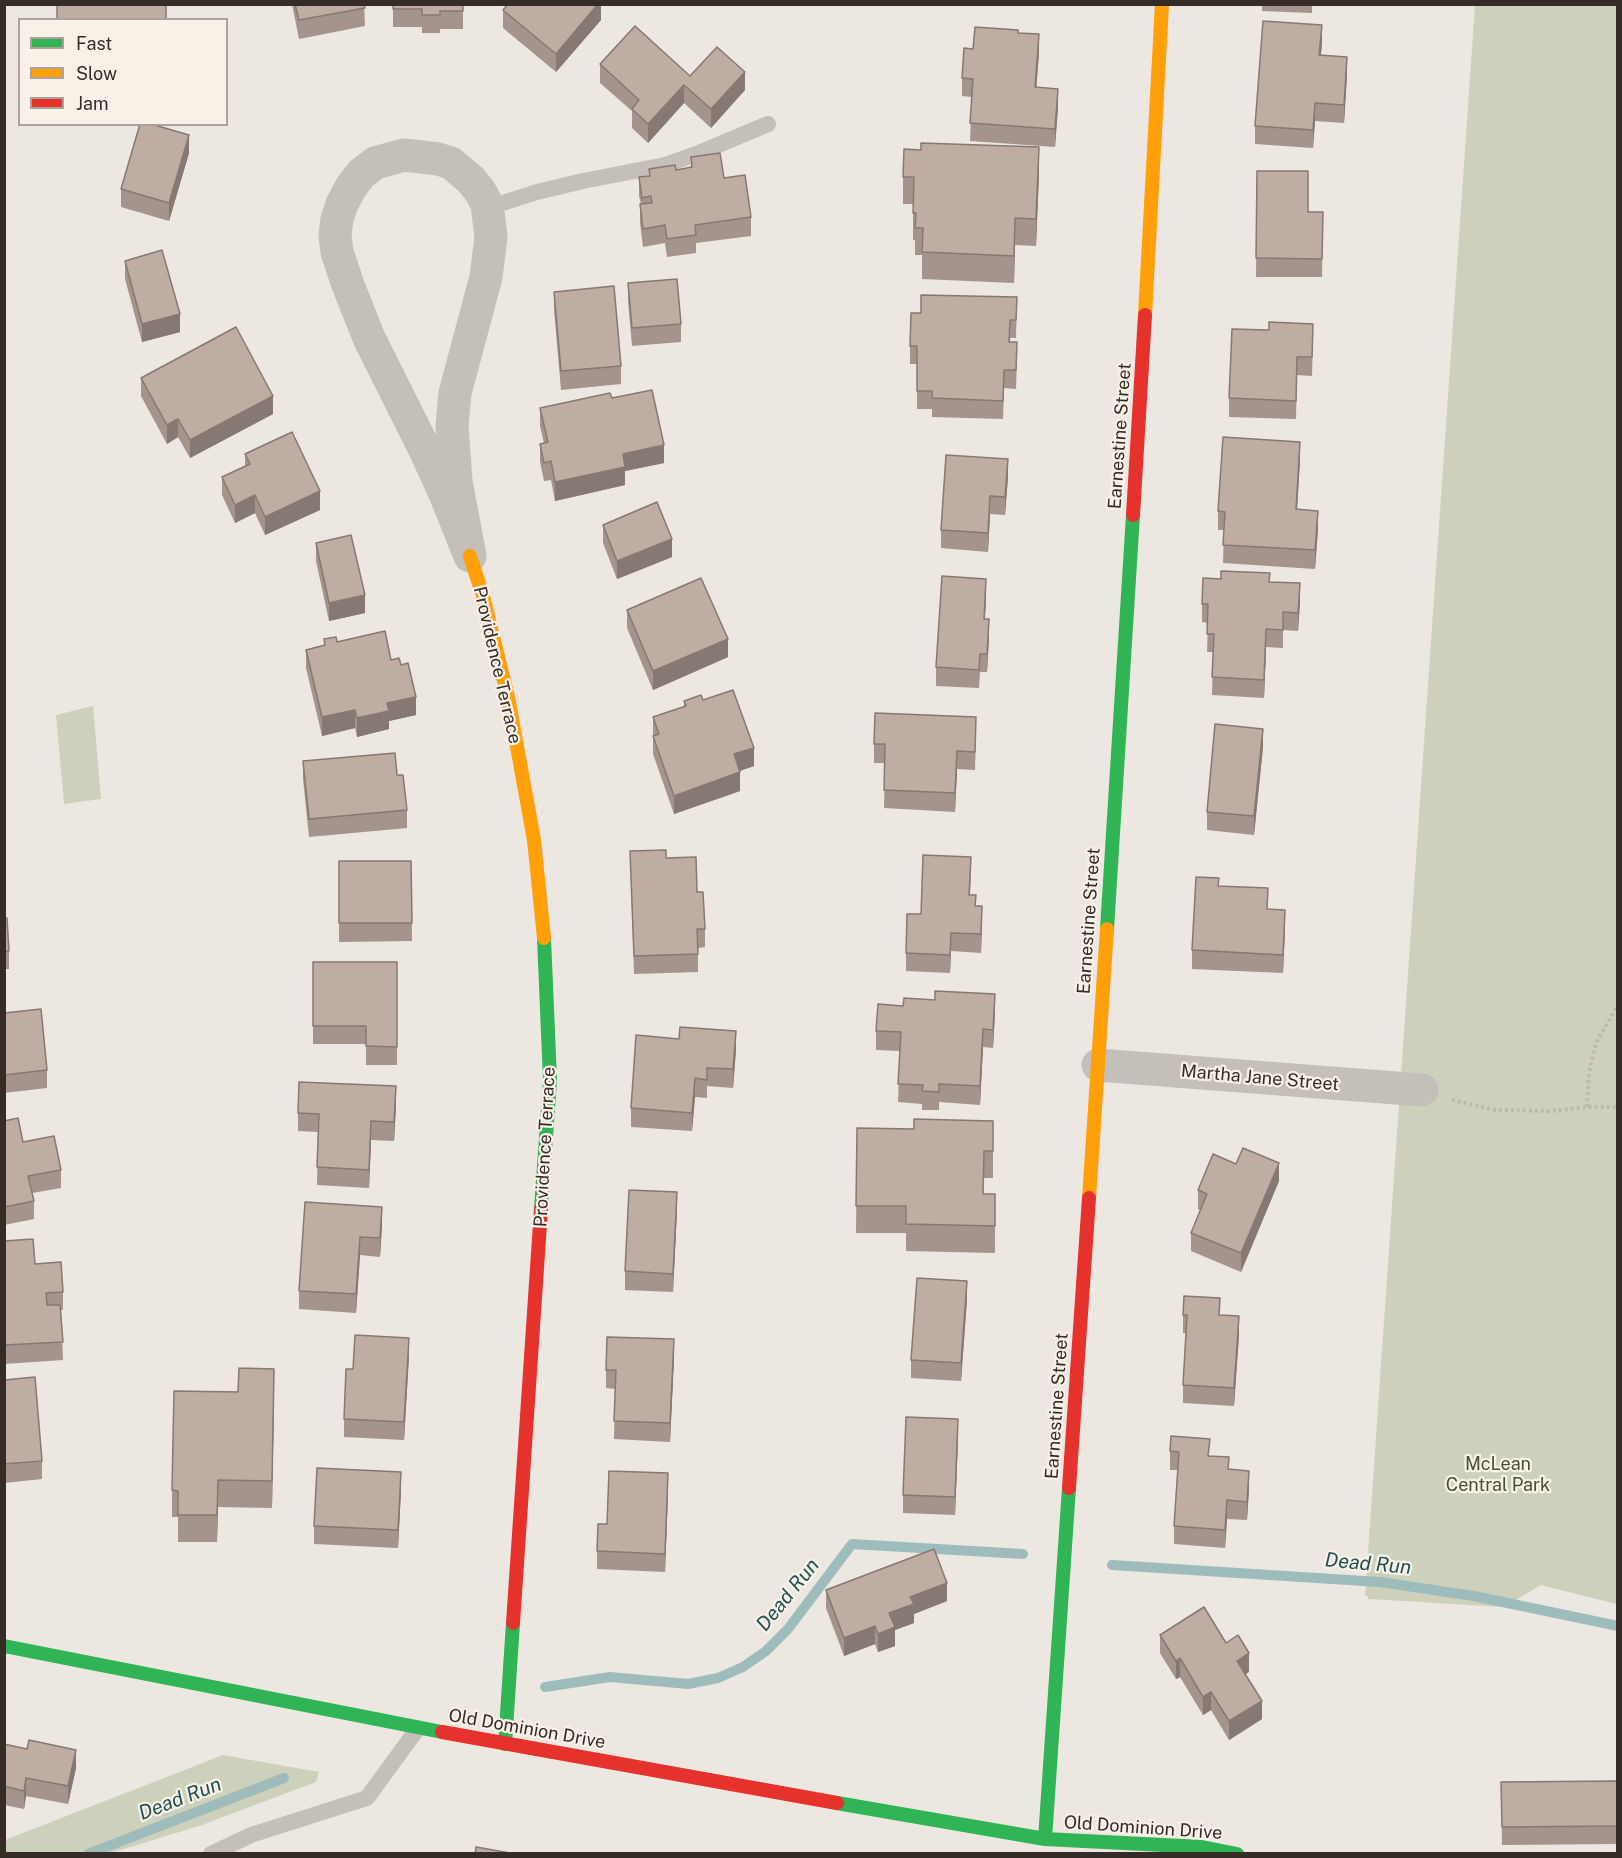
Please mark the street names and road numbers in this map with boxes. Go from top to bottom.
street label: Earnestine Street [1104,362,1136,510]
street label: Providence Terrace [468,584,526,746]
street label: Earnestine Street [1073,847,1105,995]
street label: Martha Jane Street [1180,1060,1340,1096]
street label: Providence Terrace [530,1066,560,1228]
street label: Earnestine Street [1041,1332,1073,1480]
street label: Old Dominion Drive [447,1705,607,1753]
street label: Old Dominion Drive [1063,1812,1223,1844]

